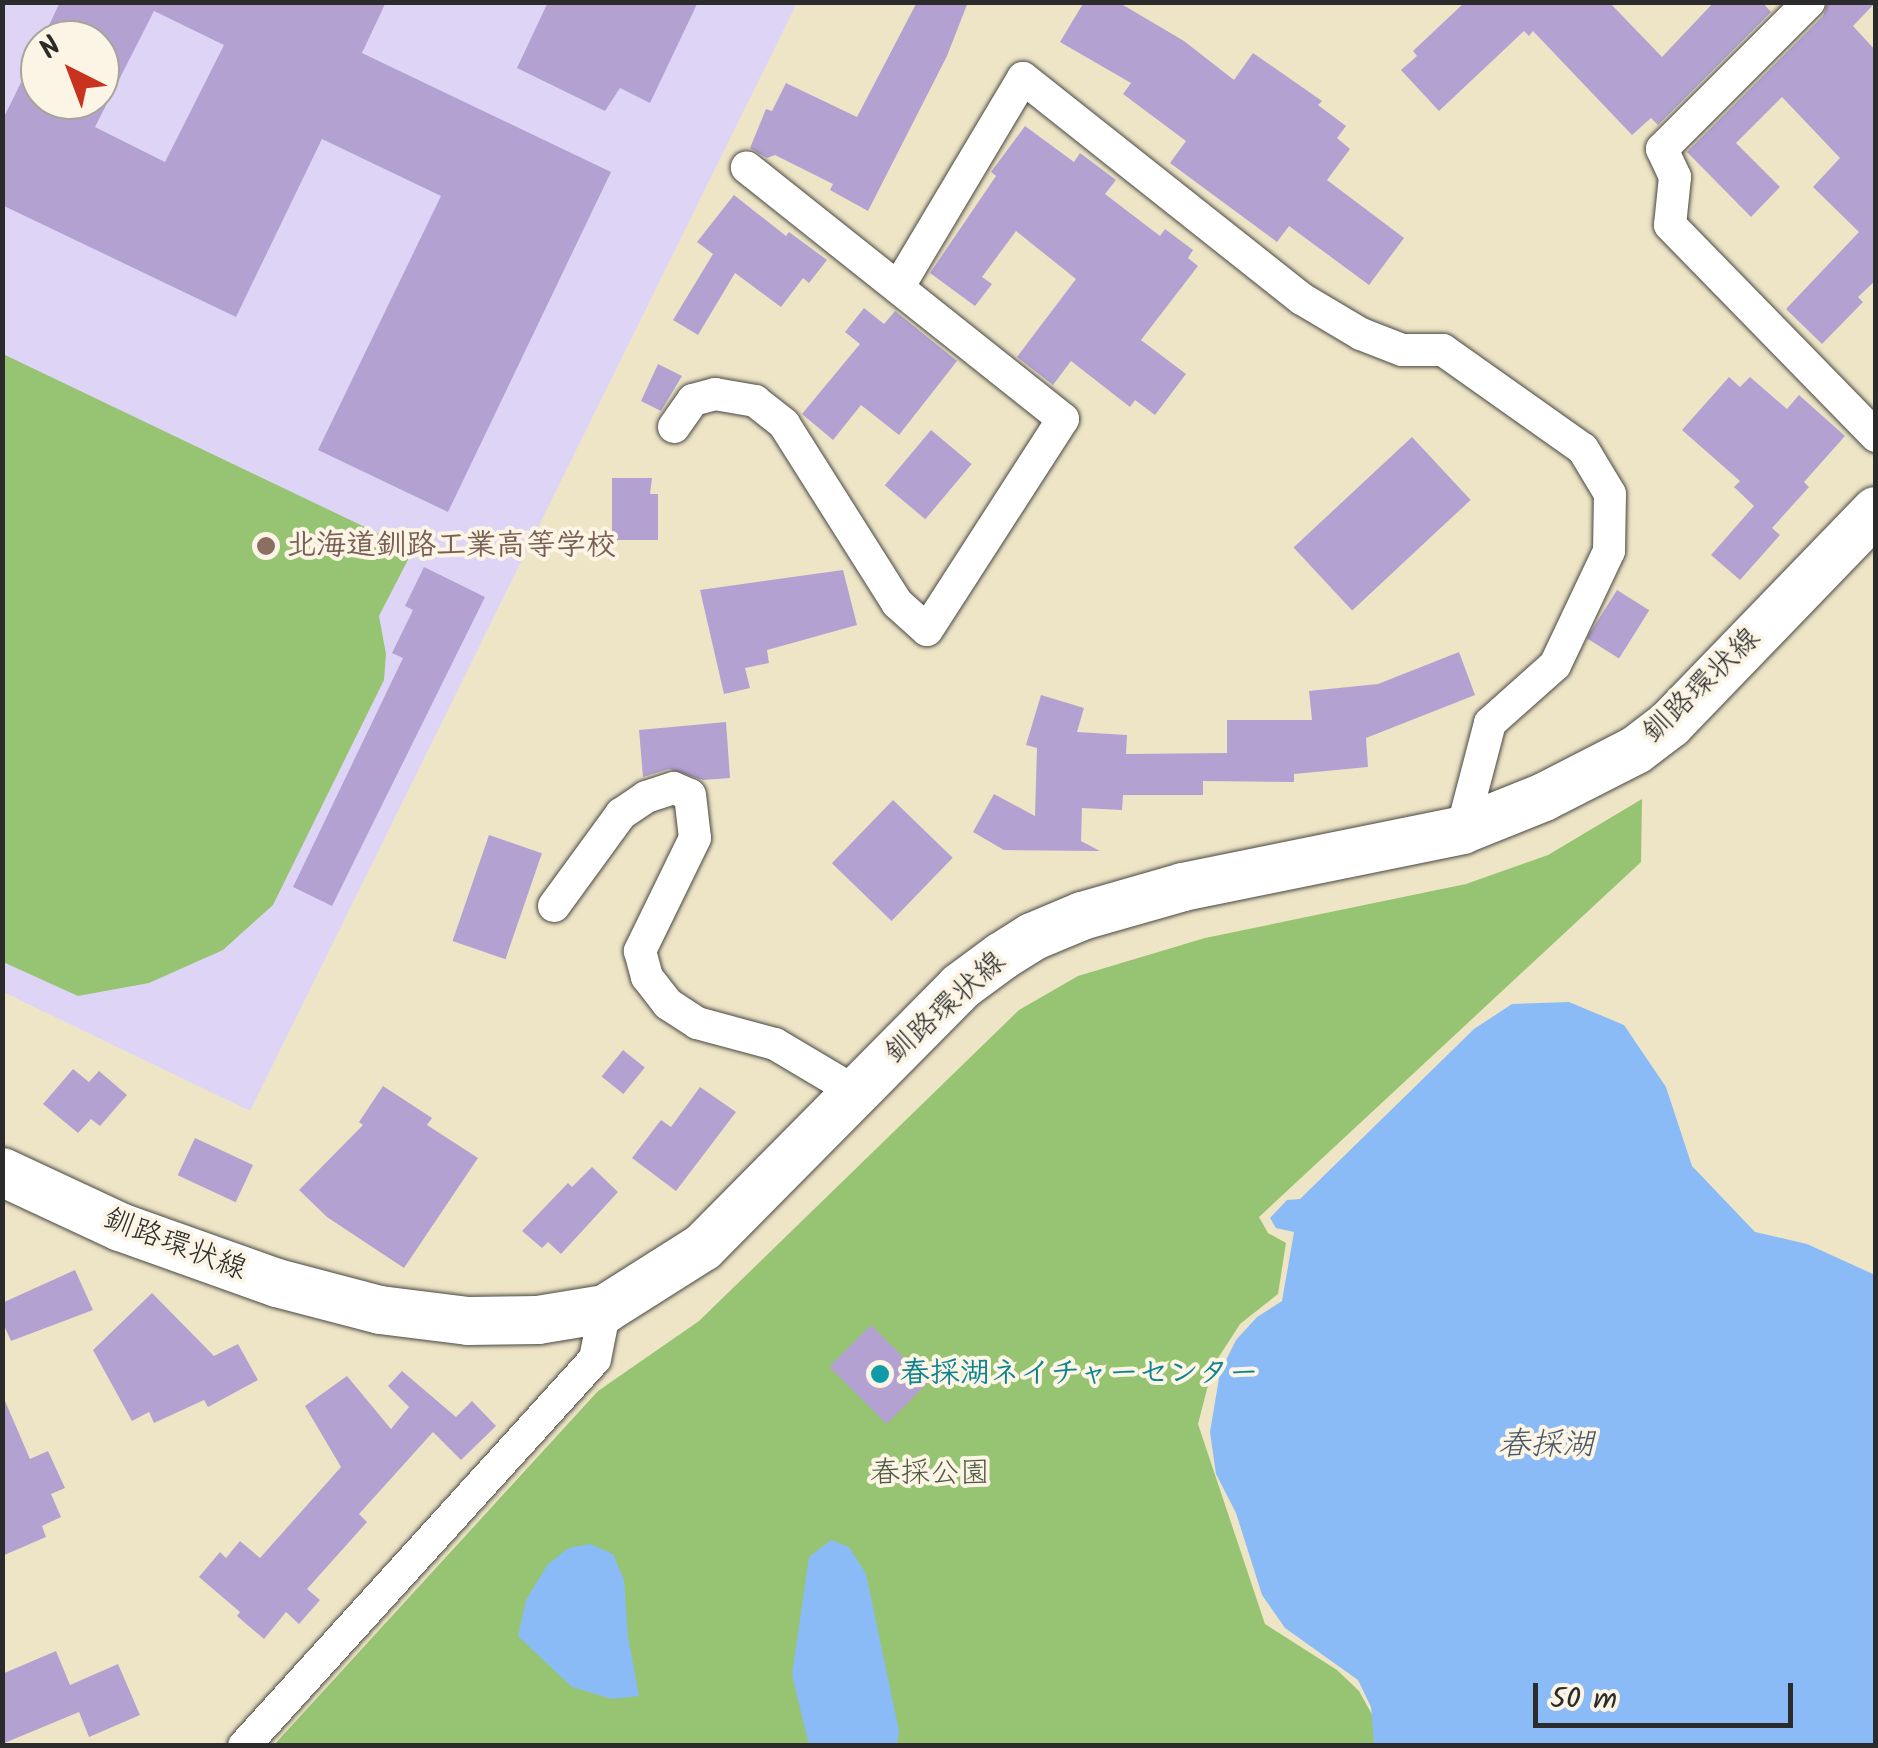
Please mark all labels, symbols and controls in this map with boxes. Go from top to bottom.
north arrow [20,20,120,120]
text: N [29,26,73,71]
place label: 北海道釧路工業高等学校 [286,528,616,564]
marker: 北海道釧路工業高等学校 [255,535,277,557]
street label: 釧路環状線 [1636,621,1768,751]
street label: 釧路環状線 [878,944,1014,1072]
street label: 釧路環状線 [99,1201,251,1289]
place label: 春採湖ネイチャーセンター [900,1356,1260,1392]
marker: 春採湖ネイチャーセンター [869,1363,891,1385]
water label: 春採湖 [1498,1427,1594,1465]
park label: 春採公園 [870,1456,990,1492]
scale bar [1538,1663,1798,1725]
text: 50 m [1550,1676,1617,1724]

